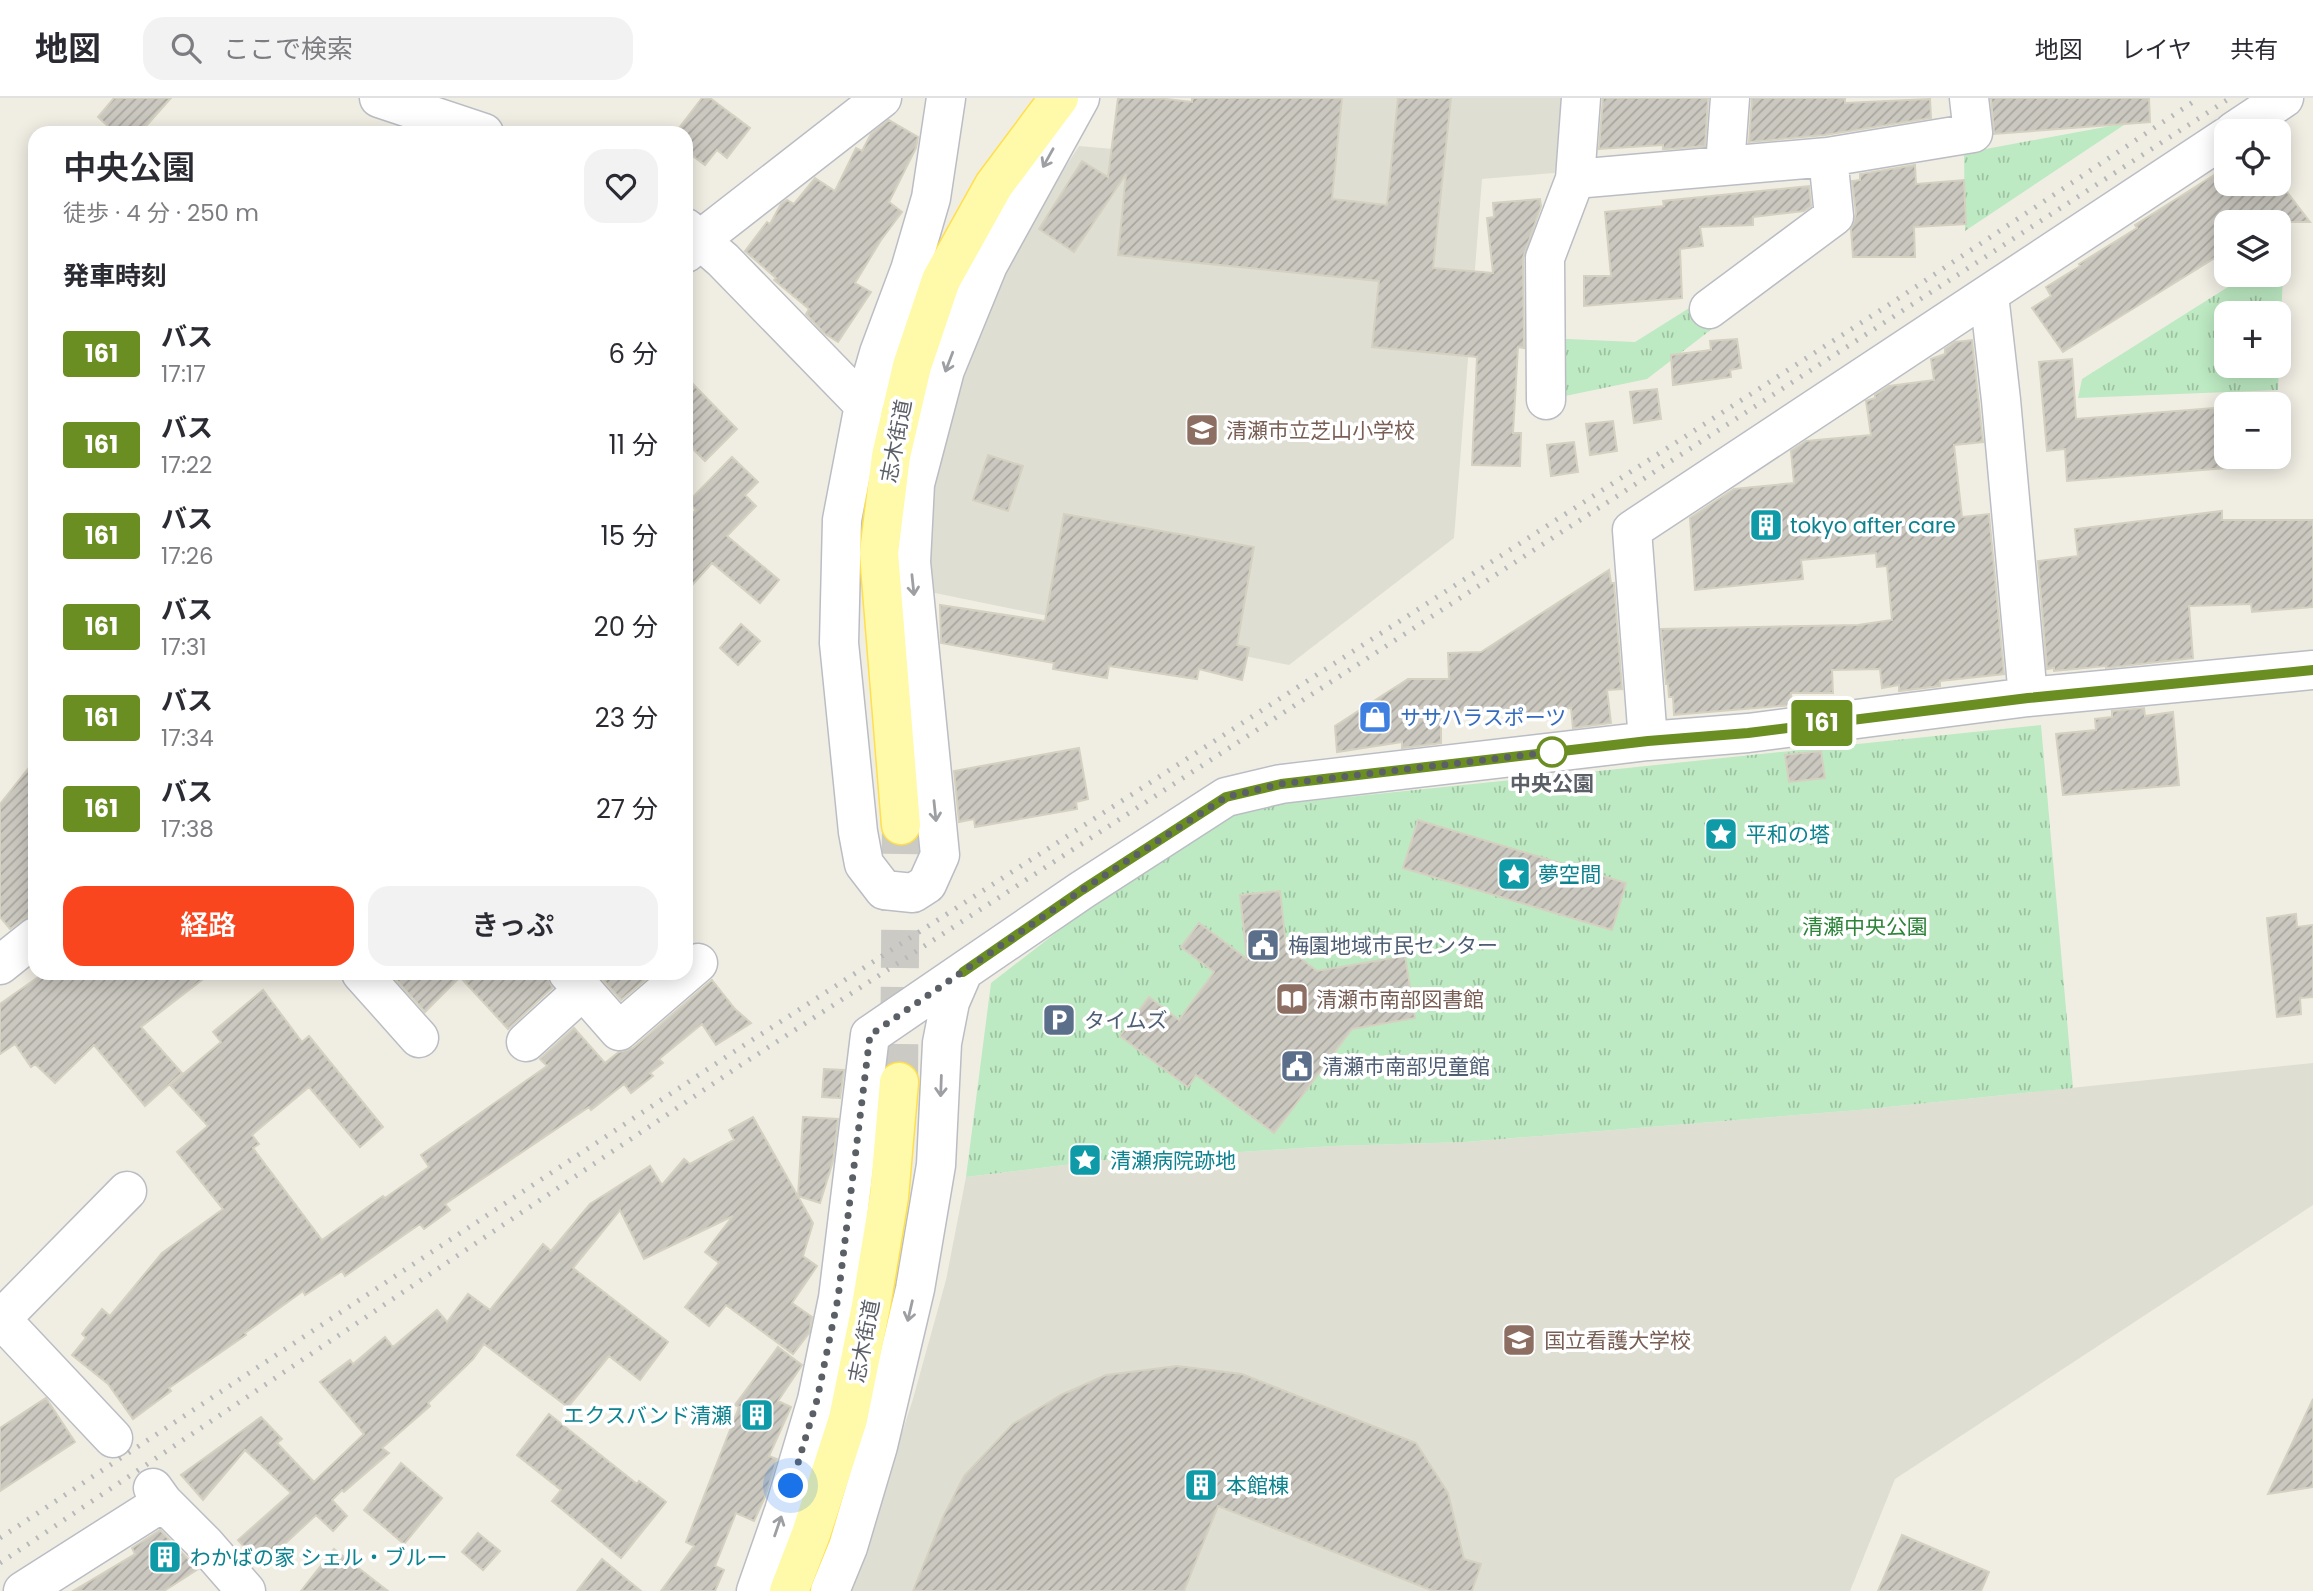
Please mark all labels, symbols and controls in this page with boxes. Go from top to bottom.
search box [143,17,633,80]
text: 地図 [35,25,101,72]
icon: search [167,29,205,67]
text: ここで検索 [223,31,353,67]
text: 地図 [2035,33,2083,66]
text: レイヤ [2121,33,2192,66]
text: 共有 [2230,33,2278,66]
map controls [2214,119,2291,469]
button: locate [2214,119,2291,196]
text: 中央公園 [63,144,195,191]
one-way arrow [1041,148,1055,168]
button: heart [584,149,658,223]
text: 徒歩 · 4 分 · 250 m [63,197,259,229]
button: layers [2214,210,2291,287]
text: 発車時刻 [63,258,167,294]
button: + [2214,301,2291,378]
text: バス [161,319,213,355]
text: 6 分 [609,336,658,372]
text: 161 [85,337,118,370]
one-way arrow [941,351,954,373]
text: 17:17 [161,358,206,390]
button: − [2214,392,2291,469]
street label: 志木街道 [874,397,918,485]
text: バス [161,410,213,446]
school or university icon: 清瀬市立芝山小学校 [1183,411,1221,449]
place label: 清瀬市立芝山小学校 [1226,416,1415,445]
text: 11 分 [608,427,658,463]
text: 161 [85,428,118,461]
text: 17:22 [161,449,212,481]
text: バス [161,501,213,537]
building icon: tokyo after care [1747,506,1785,544]
place label: tokyo after care [1790,511,1956,540]
text: 15 分 [600,518,658,554]
text: 161 [85,519,118,552]
text: 17:26 [161,540,214,572]
one-way arrow [907,573,920,596]
text: バス [161,592,213,628]
text: 20 分 [594,609,658,645]
text: 161 [85,610,118,643]
text: 17:31 [161,631,207,663]
text: バス [161,683,213,719]
shop icon: ササハラスポーツ [1356,698,1394,736]
text: 23 分 [595,700,658,736]
line badge: 161 [1782,700,1862,746]
text: 161 [85,701,118,734]
place label: ササハラスポーツ [1400,703,1566,732]
text: 161 [1805,706,1839,739]
text: 17:34 [161,722,214,754]
marker: 中央公園 [1537,737,1567,767]
place label: 中央公園 [1510,769,1594,798]
text: バス [161,774,213,810]
text: 27 分 [596,791,658,827]
text: 161 [85,792,118,825]
one-way arrow [929,800,942,822]
text: 17:38 [161,813,214,845]
place icon: 平和の塔 [1702,815,1740,853]
place label: 平和の塔 [1746,820,1830,849]
place icon: 夢空間 [1495,855,1533,893]
place label: 夢空間 [1538,860,1601,889]
button: 経路 [63,886,354,966]
button: きっぷ [368,886,658,966]
park label: 清瀬中央公園 [1802,912,1928,941]
public building icon: 梅園地域市民センター [1244,926,1282,964]
place label: 梅園地域市民センター [1288,931,1498,960]
library icon: 清瀬市南部図書館 [1273,980,1311,1018]
place label: 清瀬市南部図書館 [1316,985,1484,1014]
parking icon: タイムズ [1040,1001,1078,1039]
place label: タイムズ [1084,1006,1168,1035]
public building icon: 清瀬市南部児童館 [1278,1047,1316,1085]
place label: 清瀬市南部児童館 [1322,1052,1490,1081]
one-way arrow [934,1074,947,1097]
place icon: 清瀬病院跡地 [1066,1141,1104,1179]
place label: 清瀬病院跡地 [1110,1146,1236,1175]
street label: 志木街道 [842,1297,886,1385]
one-way arrow [903,1299,916,1322]
school or university icon: 国立看護大学校 [1500,1321,1538,1359]
place label: 国立看護大学校 [1544,1326,1691,1355]
building icon: エクスバンド清瀬 [738,1396,776,1434]
place label: エクスバンド清瀬 [564,1401,732,1430]
building icon: 本館棟 [1182,1466,1220,1504]
your location [773,1468,808,1503]
place label: 本館棟 [1226,1471,1289,1500]
one-way arrow [773,1516,785,1538]
building icon: わかばの家 シェル・ブルー [146,1538,184,1576]
place label: わかばの家 シェル・ブルー [190,1543,448,1572]

